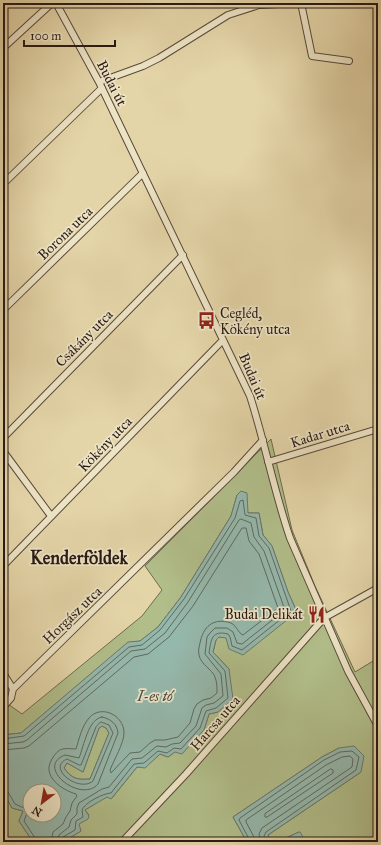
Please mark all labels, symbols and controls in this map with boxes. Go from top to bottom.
scale bar [24,22,115,48]
text: 100 m [30,29,61,43]
street label: Budai út [93,58,130,109]
street label: Borona utca [34,203,96,264]
place label: Cegléd, Kökény utca [220,305,290,338]
street label: Csákány utca [52,306,117,371]
bus stop icon: Cegléd, Kökény utca [197,311,217,331]
street label: Budai út [235,350,270,402]
street label: Kökény utca [75,413,136,475]
street label: Kadar utca [288,417,352,452]
district label: Kenderföldek [30,547,129,569]
street label: Horgász utca [39,583,105,648]
restaurant icon: Budai Delikát [306,604,326,624]
place label: Budai Delikát [225,606,303,623]
water label: I-es tó [136,687,175,705]
street label: Harcsa utca [187,692,244,754]
north arrow [22,783,62,823]
text: N [29,803,44,819]

